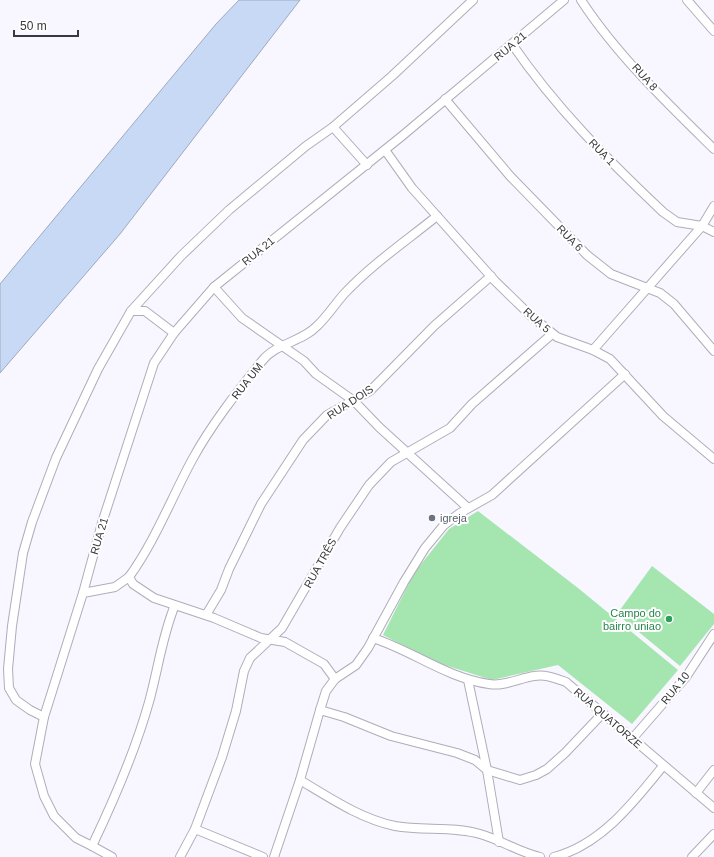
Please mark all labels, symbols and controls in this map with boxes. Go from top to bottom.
scale bar [14,12,78,38]
text: 50 m [20,19,47,33]
street label: RUA 21 [492,29,528,63]
street label: RUA 8 [630,61,660,93]
street label: RUA 1 [587,136,617,168]
street label: RUA 6 [555,222,585,254]
street label: RUA 21 [239,234,277,268]
street label: RUA 5 [521,305,553,335]
street label: RUA UM [229,360,265,402]
street label: RUA DOIS [325,383,375,421]
place label: igreja [440,512,468,524]
marker: igreja [427,513,437,523]
street label: RUA 21 [88,516,110,556]
street label: RUA TRÊS [301,536,339,590]
place label: Campo do bairro uniao [603,607,661,632]
marker: Campo do bairro uniao [664,614,674,624]
street label: RUA 10 [658,669,692,707]
street label: RUA QUATORZE [572,685,644,751]

